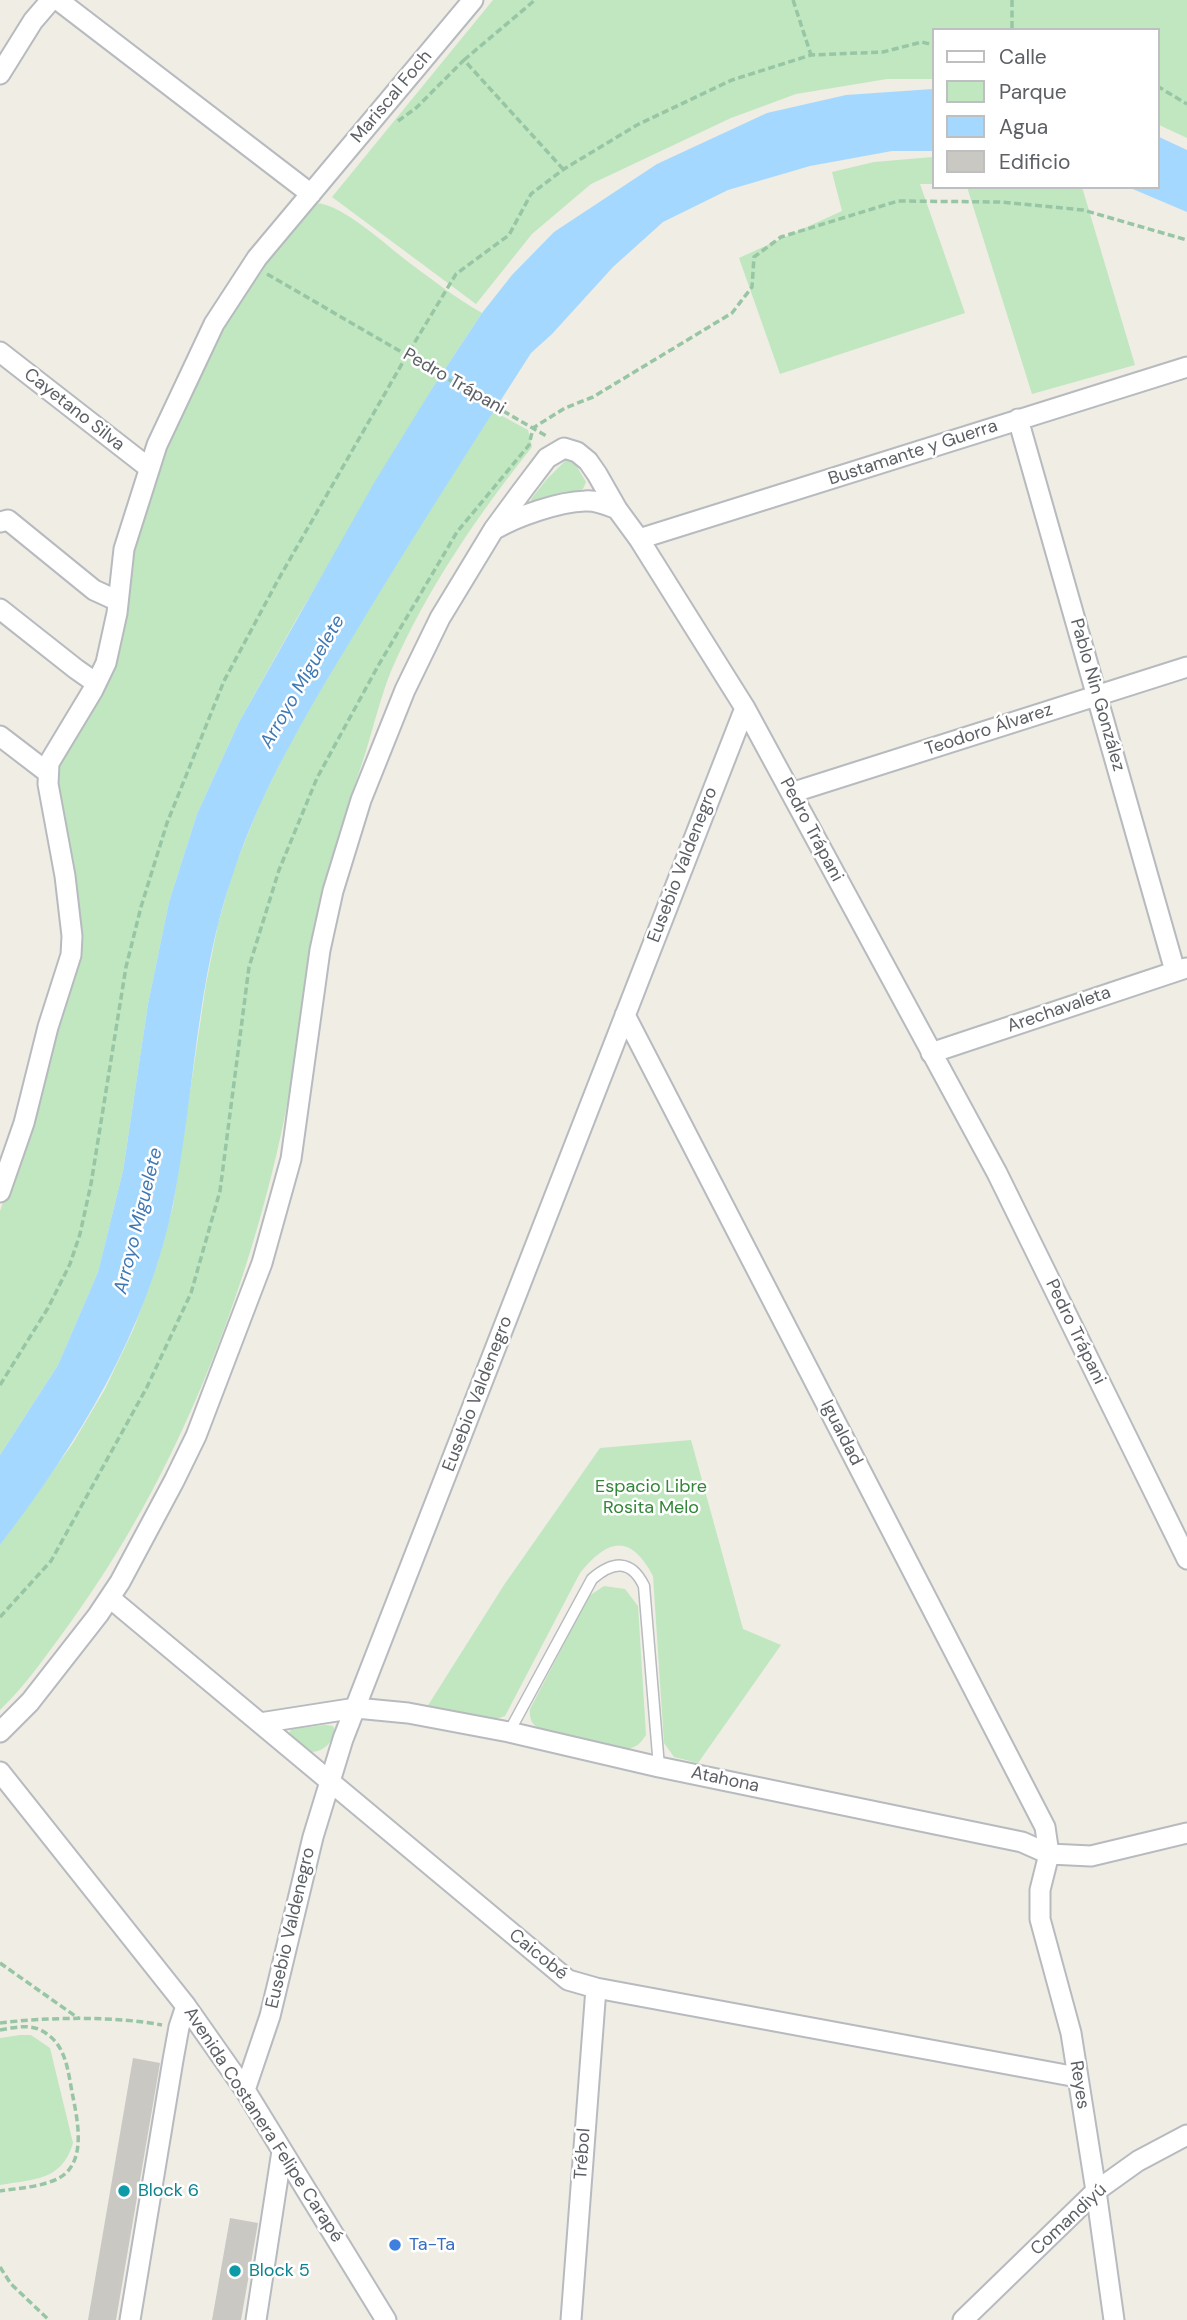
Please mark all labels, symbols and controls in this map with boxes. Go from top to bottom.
legend [932,28,1159,189]
text: Calle [999,43,1047,71]
street label: Mariscal Foch [347,46,437,148]
text: Parque [999,78,1067,106]
text: Agua [999,113,1048,141]
text: Edificio [999,148,1070,176]
street label: Pedro Trápani [399,344,509,420]
street label: Cayetano Silva [19,364,129,456]
street label: Bustamante y Guerra [826,415,1000,491]
water label: Arroyo Miguelete [256,611,350,753]
street label: Pablo Nin González [1065,616,1129,774]
street label: Teodoro Álvarez [923,699,1055,761]
street label: Pedro Trápani [775,774,847,886]
street label: Eusebio Valdenegro [643,784,723,946]
street label: Arechavaleta [1004,982,1114,1038]
water label: Arroyo Miguelete [110,1146,168,1296]
street label: Pedro Trápani [1040,1276,1110,1388]
street label: Eusebio Valdenegro [438,1313,518,1475]
street label: Igualdad [815,1397,867,1469]
park label: Espacio Libre Rosita Melo [595,1476,707,1518]
street label: Atahona [689,1762,761,1798]
street label: Eusebio Valdenegro [262,1845,320,2011]
street label: Caicobé [504,1925,572,1985]
street label: Avenida Costanera Felipe Carapé [179,2003,347,2247]
street label: Reyes [1065,2059,1093,2111]
street label: Trébol [570,2128,596,2180]
street label: Comandiyú [1027,2179,1111,2261]
place label: Block 6 [138,2180,199,2202]
marker: Block 6 [116,2183,132,2199]
place label: Ta-Ta [409,2234,455,2256]
marker: Ta-Ta [387,2237,403,2253]
place label: Block 5 [249,2260,310,2282]
marker: Block 5 [227,2263,243,2279]

